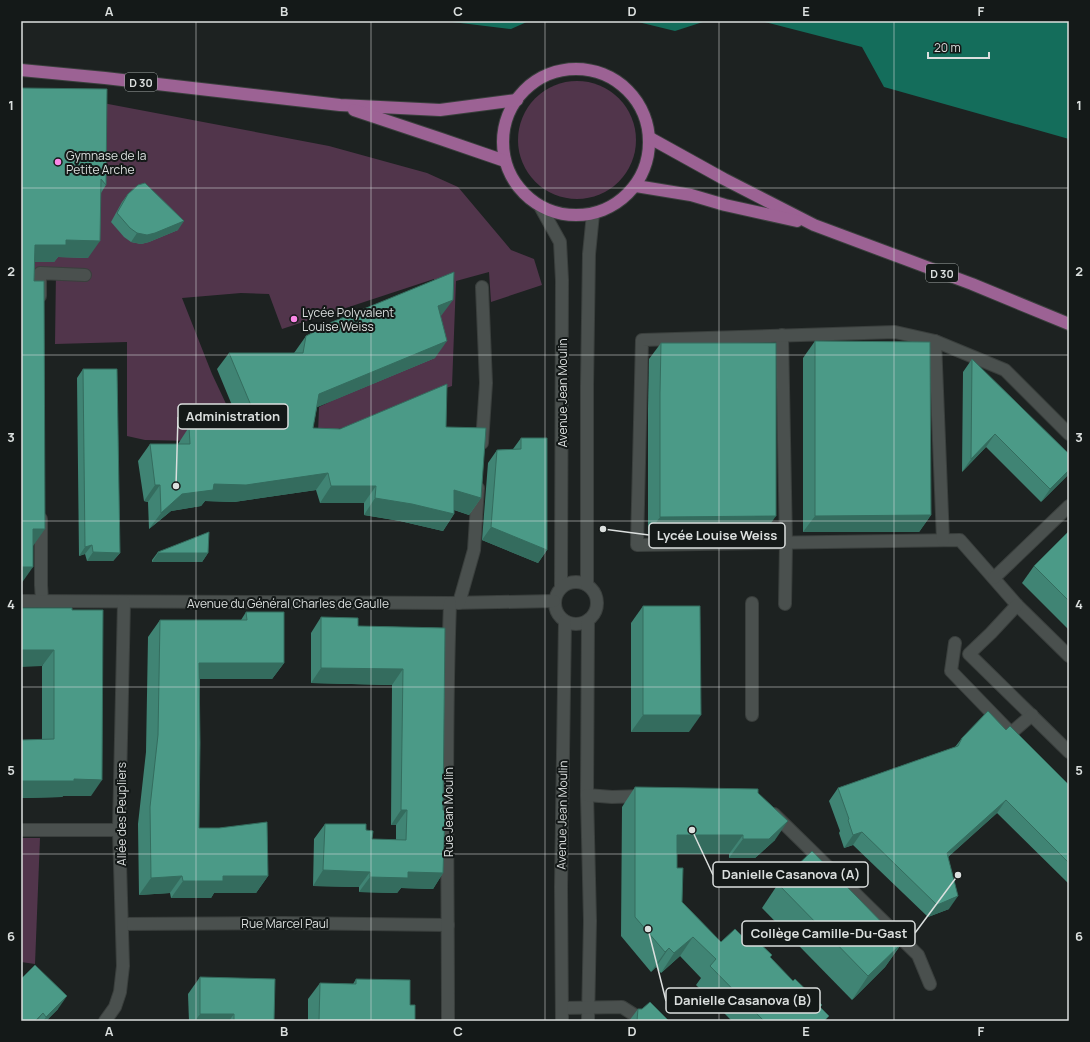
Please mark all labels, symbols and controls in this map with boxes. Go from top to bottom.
text: A [105,2,114,20]
text: B [280,2,288,20]
text: C [453,2,463,20]
text: D [627,2,637,20]
text: E [802,2,810,20]
text: F [978,2,985,20]
scale bar [928,34,989,60]
text: 20 m [934,39,961,56]
road number: D 30 [125,73,157,91]
text: 1 [8,96,14,114]
text: 1 [1076,96,1082,114]
place label: Gymnase de la Petite Arche [66,147,146,178]
marker: Gymnase de la Petite Arche [53,157,63,167]
text: 2 [7,262,15,280]
text: 2 [1075,262,1083,280]
road number: D 30 [926,264,958,282]
place label: Lycée Polyvalent Louise Weiss [302,304,394,335]
marker: Lycée Polyvalent Louise Weiss [289,314,299,324]
street label: Avenue Jean Moulin [554,338,571,448]
callout: Administration [178,404,288,429]
text: Administration [186,407,280,425]
text: 3 [7,428,15,446]
text: 3 [1075,428,1083,446]
callout: Lycée Louise Weiss [649,523,785,548]
text: Lycée Louise Weiss [657,526,777,544]
text: 4 [7,595,15,613]
street label: Avenue du Général Charles de Gaulle [187,595,389,612]
text: 4 [1075,595,1083,613]
street label: Avenue Jean Moulin [553,760,571,870]
text: 5 [7,761,15,779]
text: 5 [1075,761,1083,779]
street label: Allée des Peupliers [113,762,130,866]
street label: Rue Jean Moulin [440,767,457,857]
callout: Danielle Casanova (A) [713,862,868,887]
text: Danielle Casanova (A) [722,865,860,883]
street label: Rue Marcel Paul [241,915,329,932]
callout: Collège Camille-Du-Gast [742,921,915,946]
text: Collège Camille-Du-Gast [751,924,908,942]
text: 6 [7,927,15,945]
text: 6 [1075,927,1083,945]
callout: Danielle Casanova (B) [666,988,820,1013]
text: Danielle Casanova (B) [674,991,812,1009]
text: A [105,1022,114,1040]
text: B [280,1022,288,1040]
text: C [453,1022,463,1040]
text: D [627,1022,637,1040]
text: E [802,1022,810,1040]
text: F [978,1022,985,1040]

